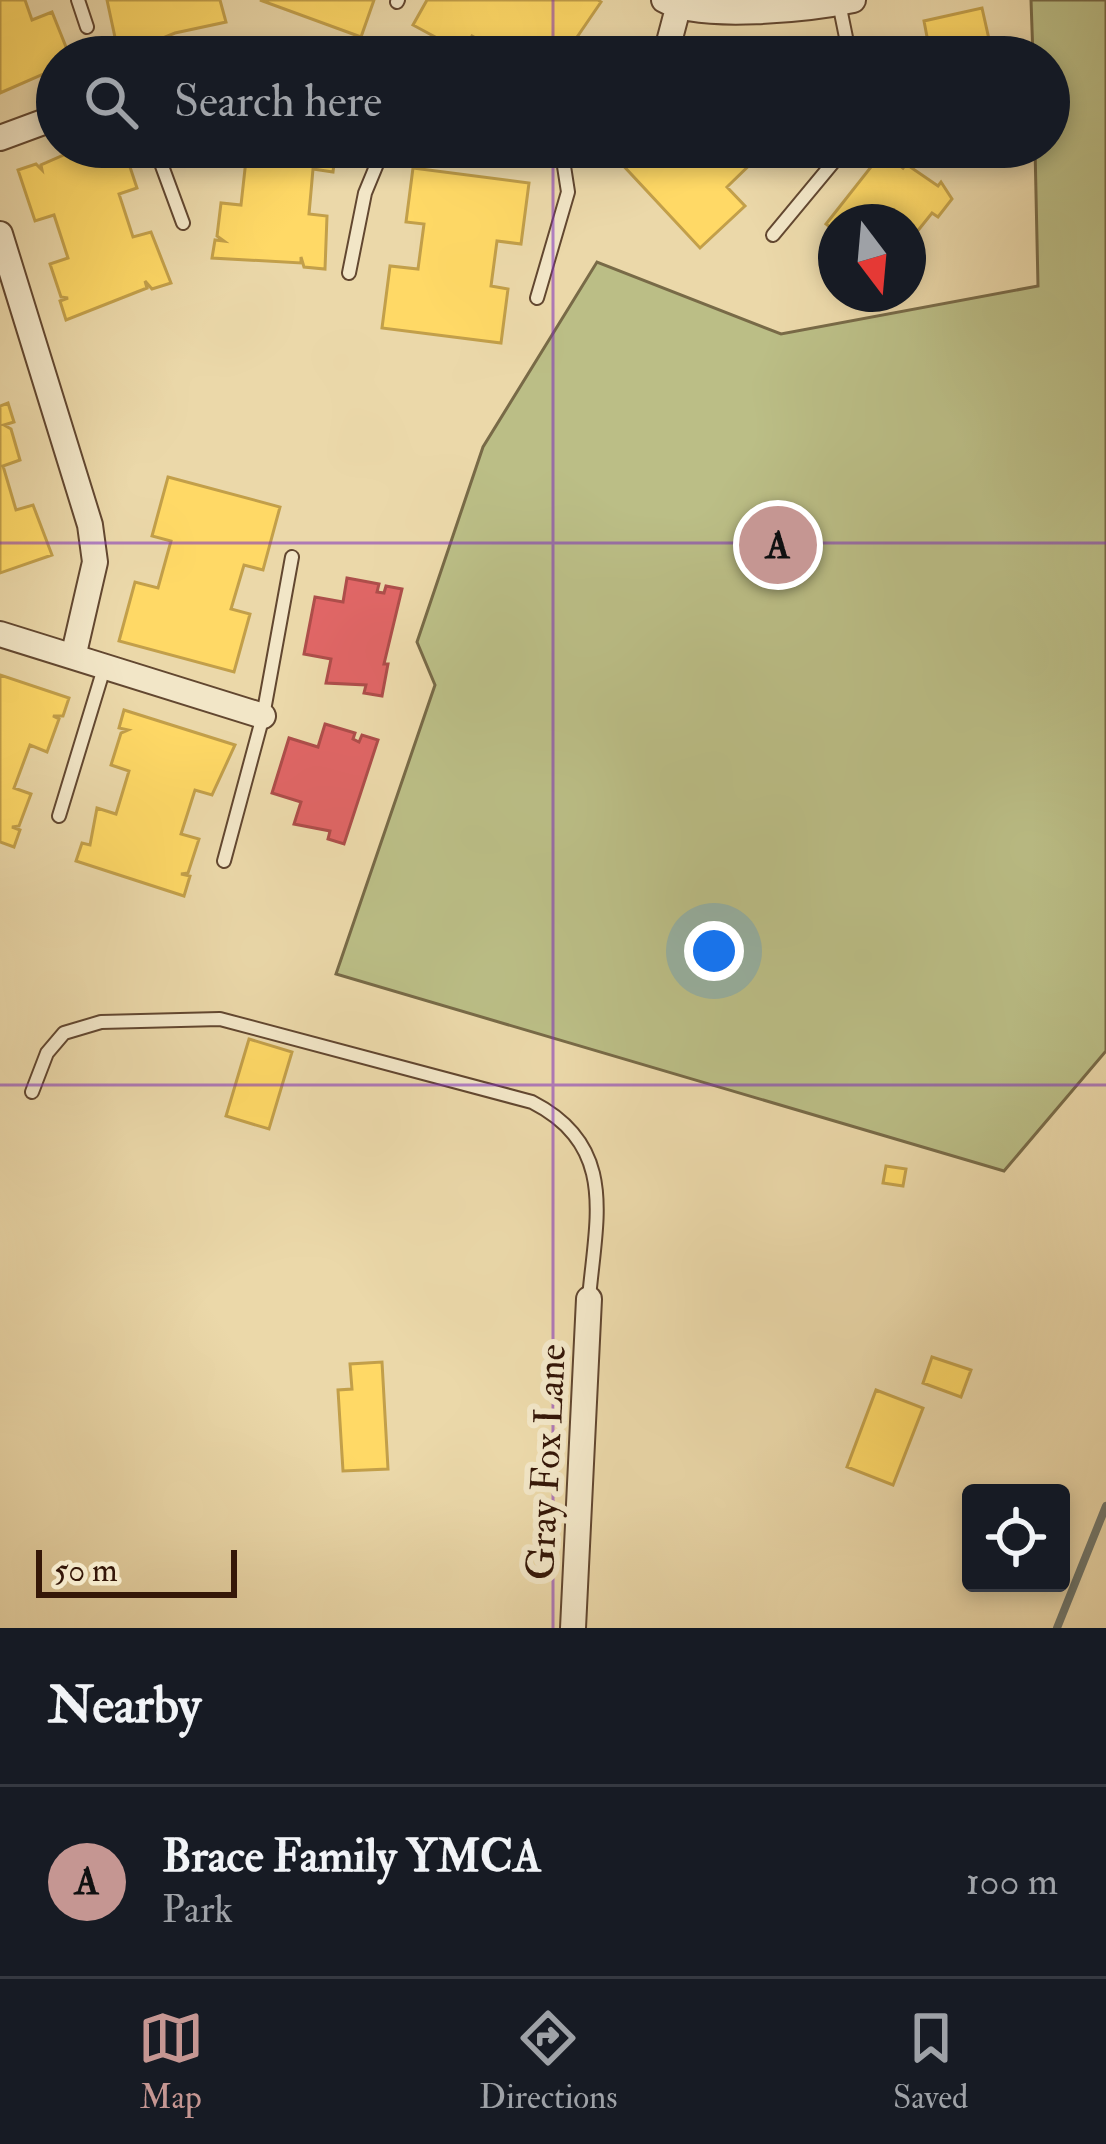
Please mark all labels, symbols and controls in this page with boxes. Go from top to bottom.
search box [36,36,1070,168]
icon: search [78,69,144,135]
text: Search here [174,74,382,130]
north arrow [818,204,926,312]
pin: A [739,500,817,590]
your location [684,921,744,981]
street label: Gray Fox Lane [516,1343,577,1581]
map controls [962,1484,1070,1592]
button: locate [962,1484,1070,1592]
scale bar [36,1544,237,1597]
text: 50 m [54,1550,118,1591]
text: Nearby [48,1674,201,1738]
text: Brace Family YMCA [162,1829,542,1885]
text: A [75,1857,99,1906]
text: 100 m [966,1857,1058,1906]
text: Park [162,1885,233,1934]
tab: Map [138,2005,204,2118]
tab: Directions [479,2005,618,2118]
tab: Saved [893,2005,968,2118]

